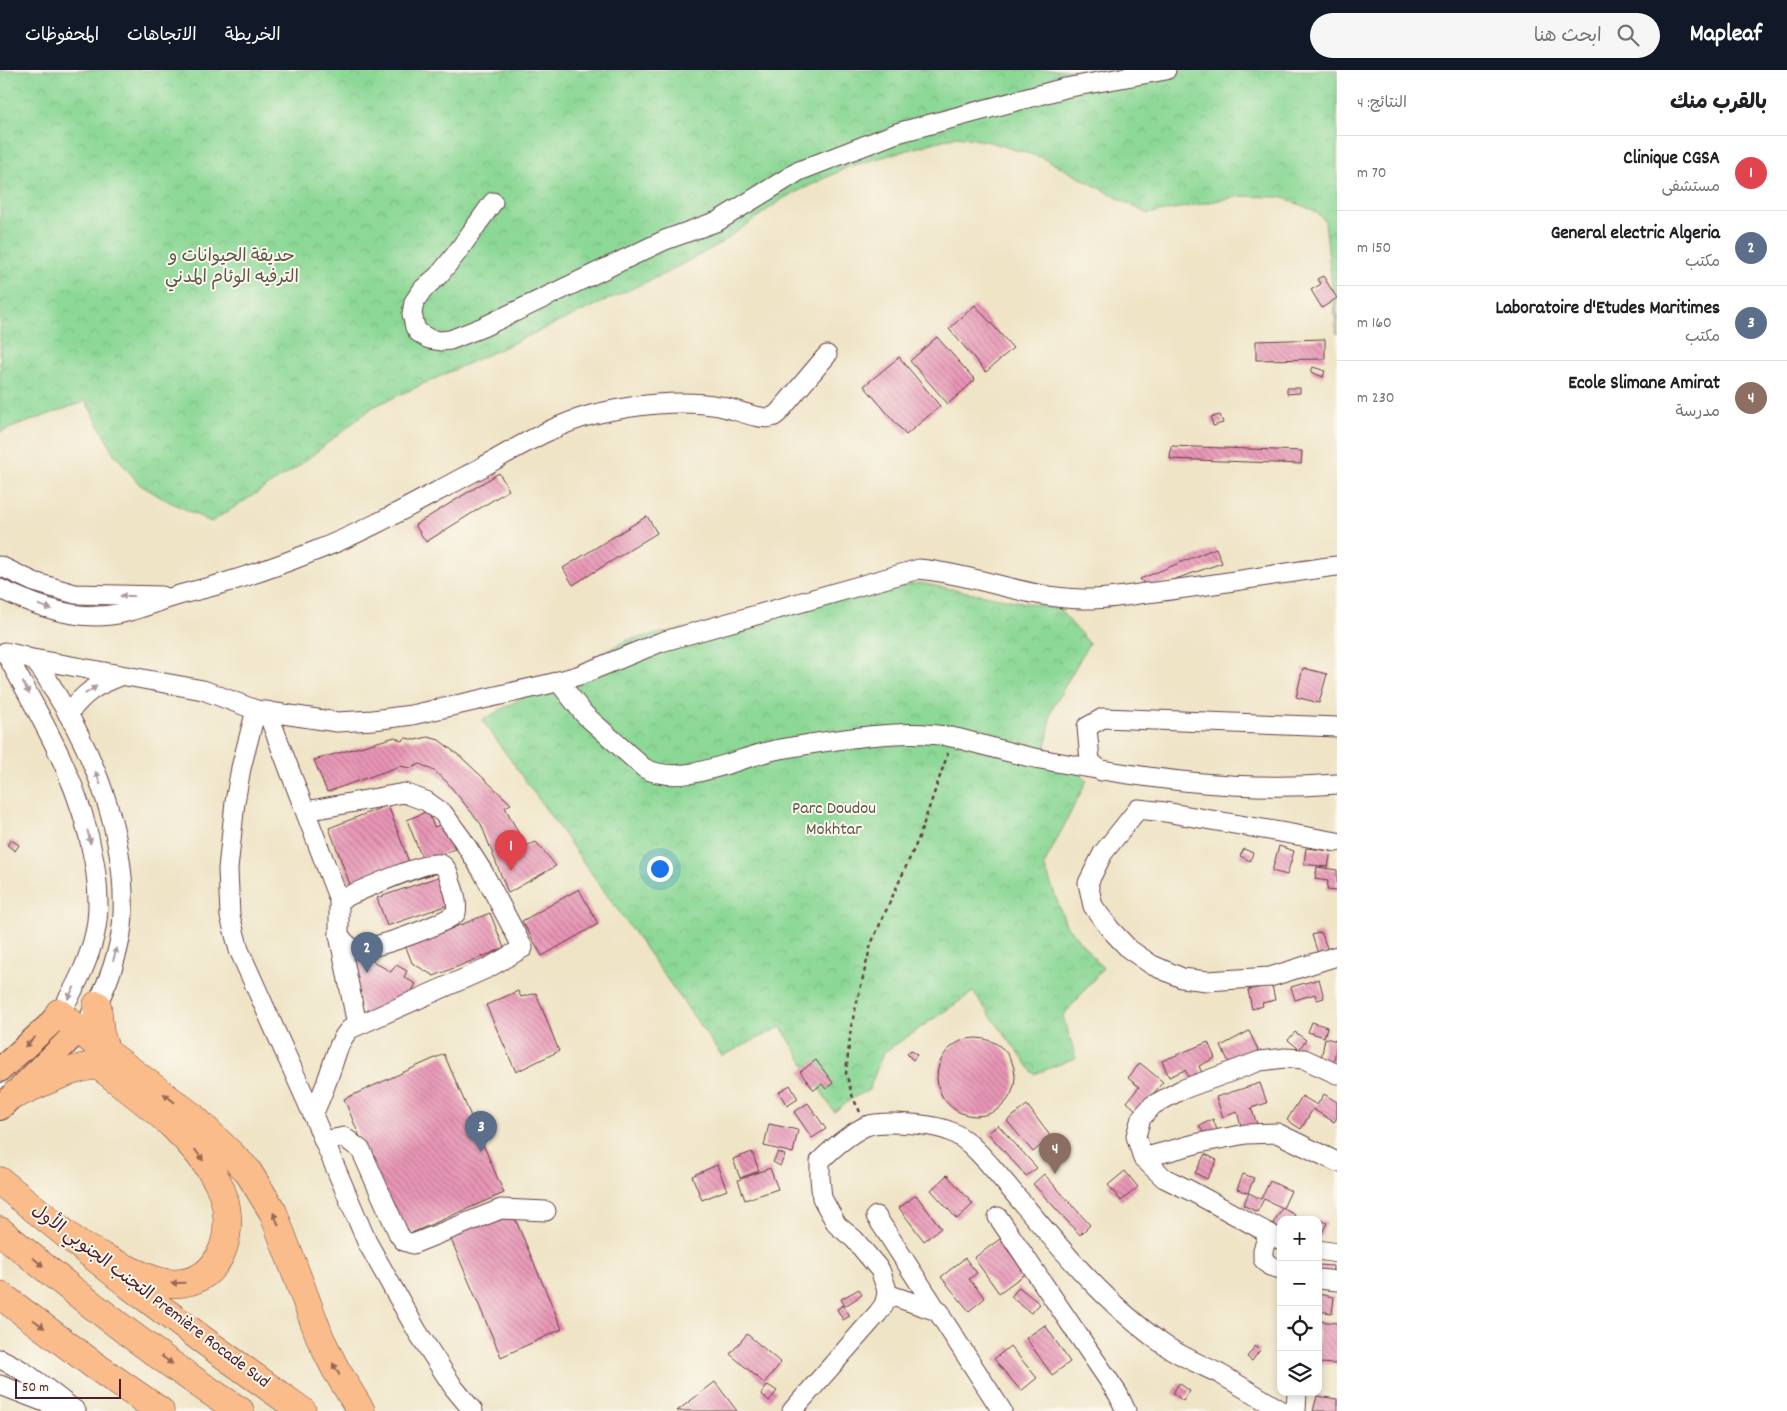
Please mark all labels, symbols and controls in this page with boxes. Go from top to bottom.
search box [1310,13,1660,58]
text: Mapleaf [1690,18,1762,52]
icon: search [1614,21,1642,49]
text: المحفوظات [25,24,99,49]
text: الاتجاهات [127,24,197,49]
text: الخريطة [225,24,281,49]
text: ابحث هنا [1534,24,1602,51]
text: بالقرب منك [1670,89,1767,119]
text: النتائج: 4 [1357,92,1407,115]
text: Clinique CGSA [1623,146,1720,173]
text: 70 m [1357,162,1387,185]
text: 1 [1749,162,1753,185]
text: مستشفى [1661,176,1720,199]
text: General electric Algeria [1551,221,1720,248]
text: 150 m [1357,237,1391,260]
text: 2 [1748,237,1755,260]
park label: حديقة الحيوانات و الترفيه الوئام المدني [165,245,299,292]
text: مكتب [1685,251,1720,274]
text: Laboratoire d'Etudes Maritimes [1495,296,1720,323]
text: 160 m [1357,312,1392,335]
text: 3 [1747,312,1755,335]
text: مكتب [1685,326,1720,349]
text: Ecole Slimane Amirat [1568,371,1720,398]
text: 230 m [1357,387,1395,410]
text: 4 [1748,387,1754,410]
text: مدرسة [1675,401,1720,424]
one-way arrow [119,592,135,600]
one-way arrow [38,604,53,611]
one-way arrow [21,681,30,694]
one-way arrow [85,685,98,695]
one-way arrow [94,770,102,785]
park label: Parc Doudou Mokhtar [792,797,876,843]
one-way arrow [85,829,93,844]
pin: 1 [495,830,527,871]
your location [647,856,673,882]
pin: 2 [351,932,383,973]
one-way arrow [112,946,120,961]
one-way arrow [67,986,75,1001]
one-way arrow [25,1036,37,1048]
one-way arrow [163,1093,176,1104]
pin: 3 [465,1111,497,1152]
pin: 4 [1039,1133,1071,1174]
one-way arrow [194,1148,205,1161]
street label: التجنب الجنوبي الأول Première Rocade Sud [25,1197,276,1396]
one-way arrow [271,1212,279,1226]
map controls [1277,1216,1322,1396]
button: + [1277,1216,1322,1261]
one-way arrow [31,1256,43,1268]
button: − [1277,1261,1322,1306]
one-way arrow [170,1279,186,1287]
button: locate [1277,1306,1322,1351]
one-way arrow [32,1319,46,1329]
button: layers [1277,1351,1322,1396]
one-way arrow [160,1355,174,1365]
one-way arrow [332,1362,340,1376]
scale bar [15,1376,121,1399]
text: 50 m [22,1378,49,1398]

